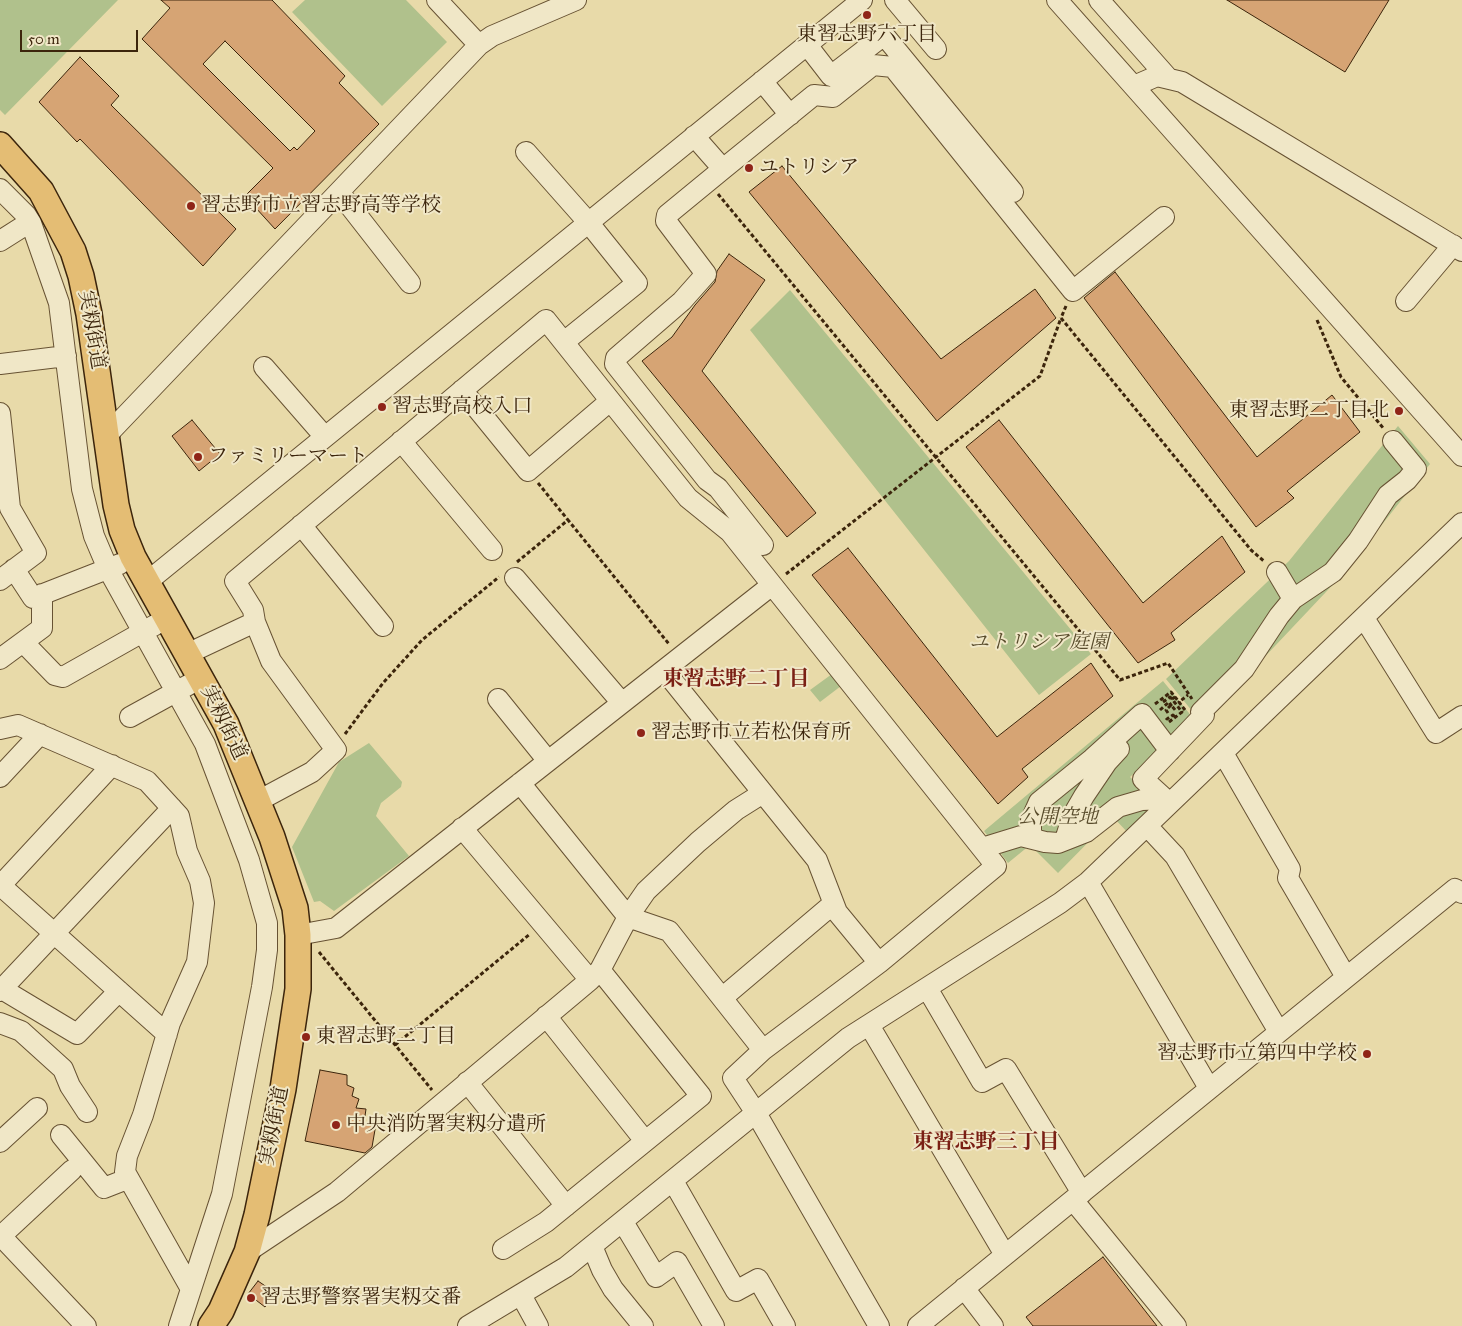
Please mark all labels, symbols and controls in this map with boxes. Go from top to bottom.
marker: 東習志野六丁目 [861,9,873,21]
scale bar [22,20,140,52]
place label: 東習志野六丁目 [797,23,937,47]
text: 50 m [28,30,60,48]
place label: ユトリシア [759,156,859,180]
marker: ユトリシア [743,162,755,174]
place label: 習志野市立習志野高等学校 [201,194,441,218]
marker: 習志野市立習志野高等学校 [185,200,197,212]
street label: 実籾街道 [72,289,110,371]
place label: 習志野高校入口 [392,395,532,419]
place label: 東習志野二丁目北 [1229,399,1389,423]
marker: 習志野高校入口 [376,401,388,413]
marker: 東習志野二丁目北 [1393,405,1405,417]
place label: ファミリーマート [208,445,368,469]
marker: ファミリーマート [192,451,204,463]
park label: ユトリシア庭園 [969,631,1109,655]
district label: 東習志野二丁目 [663,667,809,693]
street label: 実籾街道 [195,682,251,764]
place label: 習志野市立若松保育所 [651,721,851,745]
marker: 習志野市立若松保育所 [635,727,647,739]
park label: 公開空地 [1018,806,1098,830]
place label: 東習志野二丁目 [316,1025,456,1049]
marker: 東習志野二丁目 [300,1031,312,1043]
place label: 習志野市立第四中学校 [1157,1042,1357,1066]
marker: 習志野市立第四中学校 [1361,1048,1373,1060]
street label: 実籾街道 [256,1084,294,1168]
place label: 中央消防署実籾分遣所 [346,1113,546,1137]
marker: 中央消防署実籾分遣所 [330,1119,342,1131]
district label: 東習志野三丁目 [913,1130,1059,1156]
place label: 習志野警察署実籾交番 [261,1286,461,1310]
marker: 習志野警察署実籾交番 [245,1292,257,1304]

